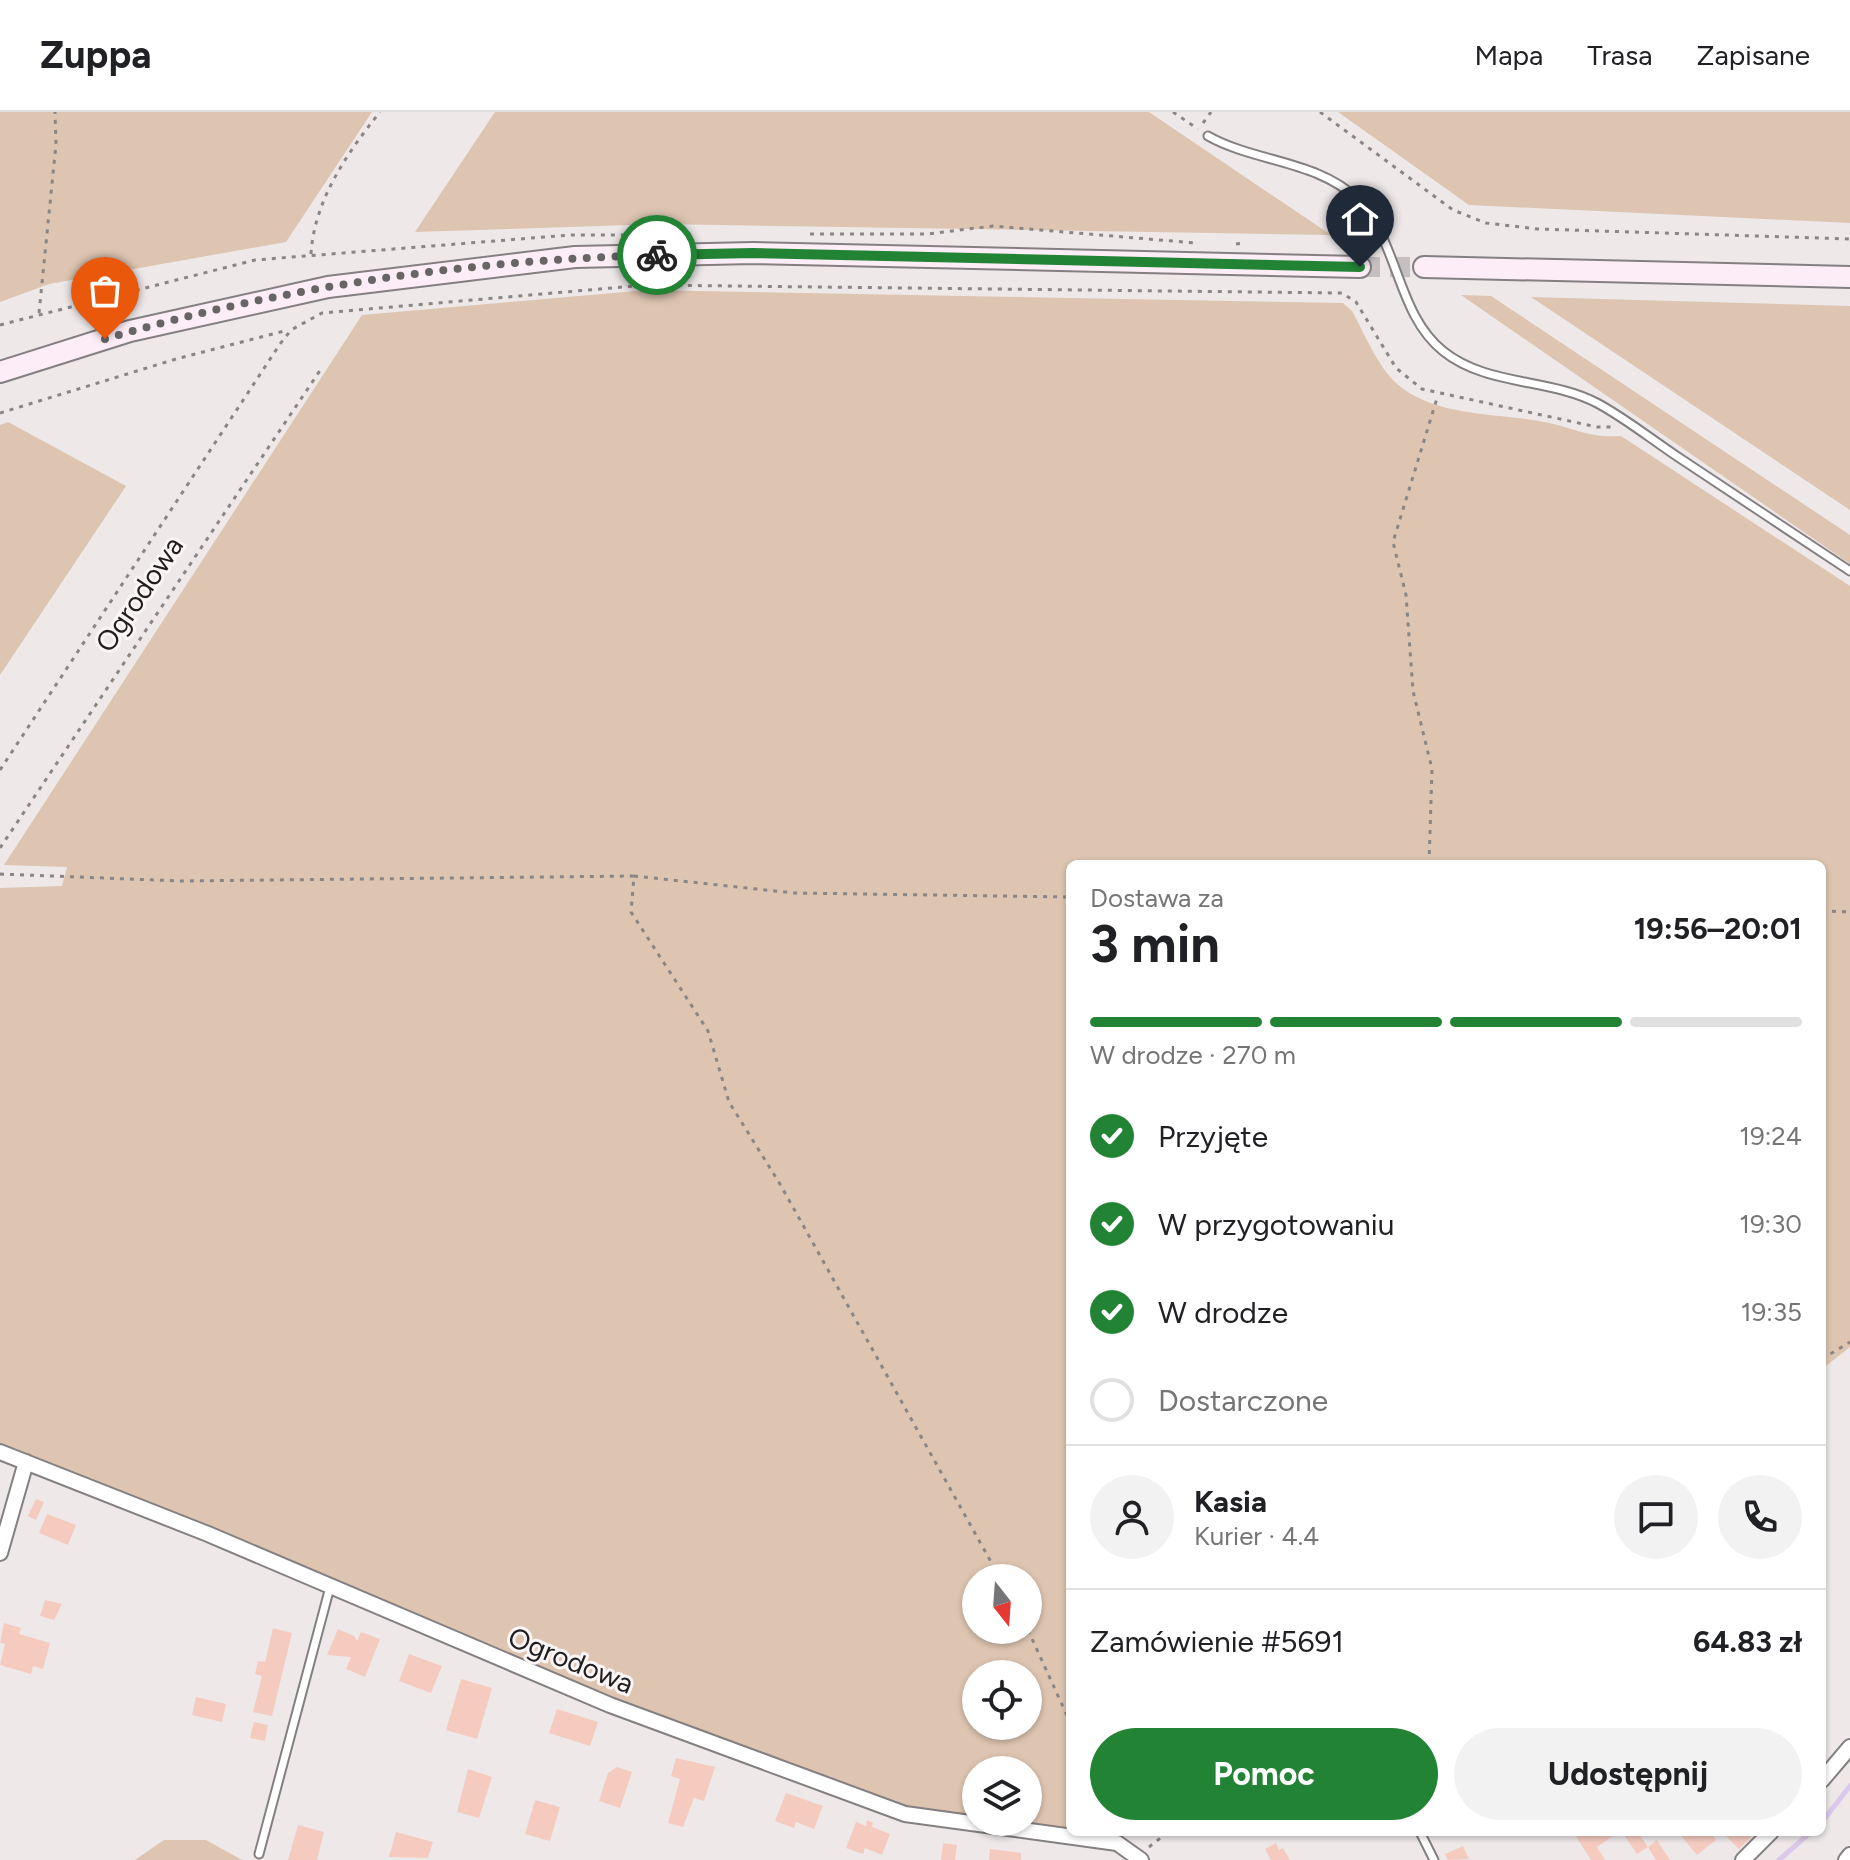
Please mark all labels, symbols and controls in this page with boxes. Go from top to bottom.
text: Zuppa [40,32,152,78]
text: Mapa [1474,38,1543,72]
text: Trasa [1587,38,1652,72]
text: Zapisane [1696,38,1810,72]
pin [1326,185,1394,267]
icon: home [1338,197,1382,241]
courier [617,215,697,295]
icon: bike [635,233,679,277]
pin [71,257,139,339]
icon: bag [83,269,127,313]
street label: Ogrodowa [88,530,190,658]
text: Dostawa za [1090,882,1224,914]
text: 19:56–20:01 [1634,910,1802,947]
text: 3 min [1090,913,1220,975]
text: W drodze · 270 m [1090,1039,1296,1071]
icon: check [1090,1114,1134,1158]
text: Przyjęte [1158,1118,1268,1155]
text: 19:24 [1739,1120,1802,1152]
icon: check [1090,1202,1134,1246]
text: W przygotowaniu [1158,1206,1394,1243]
text: 19:30 [1739,1208,1802,1240]
icon: check [1090,1290,1134,1334]
text: W drodze [1158,1294,1288,1331]
text: 19:35 [1741,1296,1802,1328]
text: Dostarczone [1158,1382,1328,1419]
button: person [1090,1475,1174,1559]
button: chat [1614,1475,1698,1559]
button: phone [1718,1475,1802,1559]
text: Kasia [1194,1483,1267,1520]
text: Kurier · 4.4 [1194,1520,1319,1552]
north arrow [962,1564,1042,1644]
map controls [962,1564,1042,1836]
street label: Ogrodowa [503,1620,639,1700]
text: Zamówienie #5691 [1090,1623,1344,1660]
text: 64.83 zł [1693,1623,1802,1660]
button: locate [962,1660,1042,1740]
button: Pomoc [1090,1728,1438,1820]
button: Udostępnij [1454,1728,1802,1820]
button: layers [962,1756,1042,1836]

